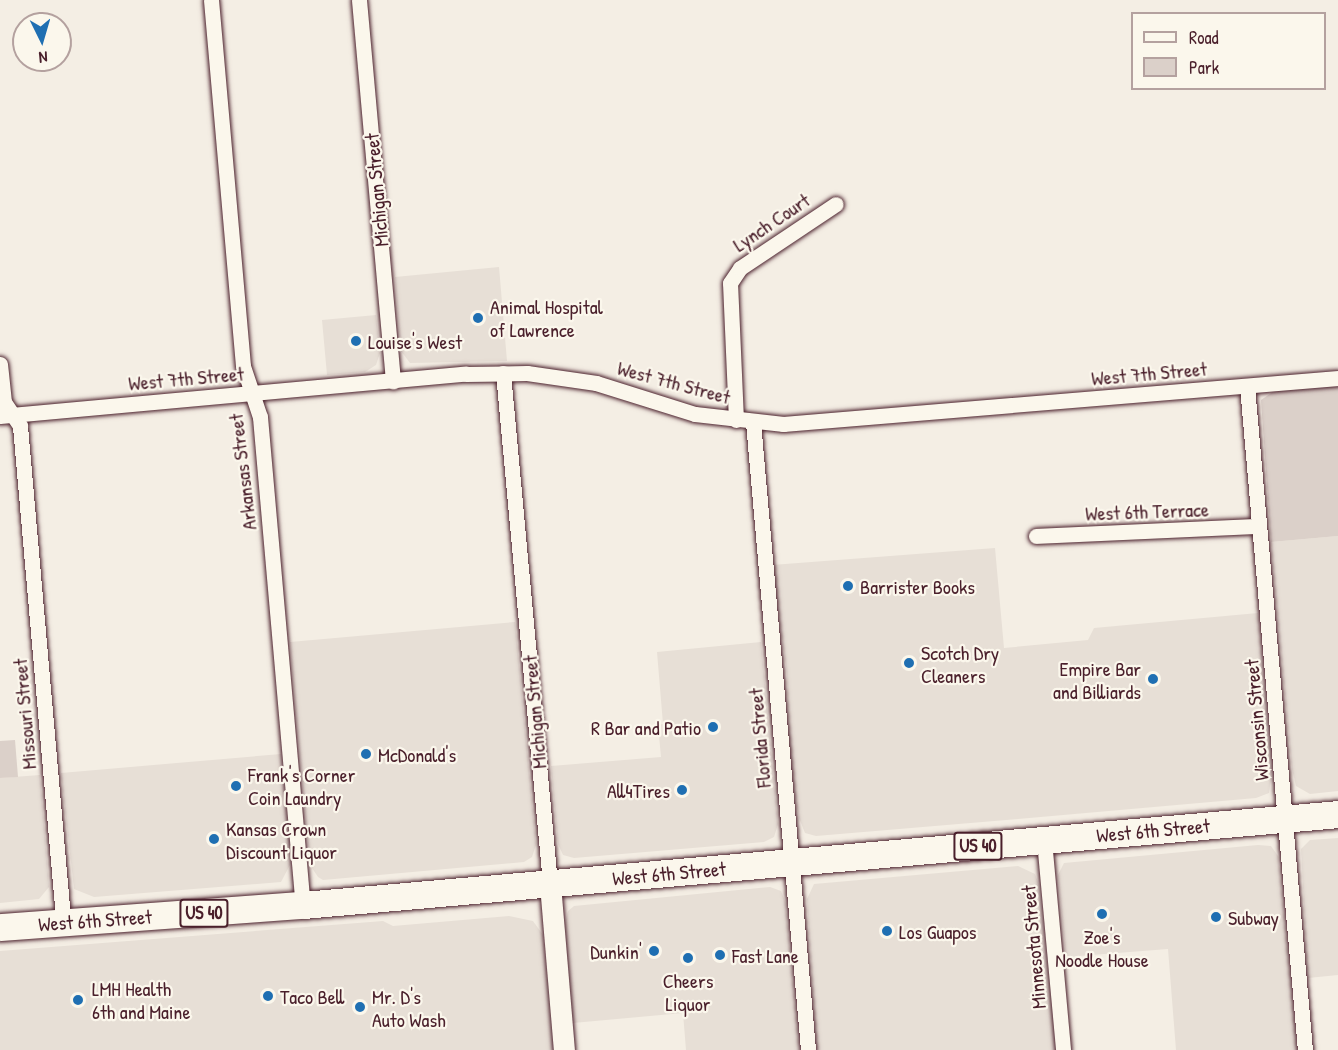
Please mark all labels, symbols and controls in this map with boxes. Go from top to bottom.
north arrow [12,12,72,72]
legend [1131,12,1326,90]
text: Road [1189,25,1219,50]
text: N [38,47,49,69]
text: Park [1189,55,1219,80]
street label: Michigan Street [359,132,393,248]
street label: Lynch Court [728,188,814,256]
place label: Animal Hospital of Lawrence [490,294,603,341]
marker: Animal Hospital of Lawrence [471,311,485,325]
place label: Louise's West [368,329,462,353]
marker: Louise's West [349,334,363,348]
street label: West 7th Street [615,355,733,409]
street label: West 7th Street [1090,356,1208,390]
street label: West 7th Street [127,361,245,395]
street label: Arkansas Street [223,412,261,532]
street label: West 6th Terrace [1085,497,1209,525]
place label: Barrister Books [860,574,975,598]
marker: Barrister Books [841,579,855,593]
place label: Scotch Dry Cleaners [921,640,999,687]
street label: Michigan Street [517,654,551,770]
marker: Scotch Dry Cleaners [902,656,916,670]
place label: Empire Bar and Billiards [1053,656,1141,703]
street label: Missouri Street [7,658,41,770]
street label: Wisconsin Street [1239,658,1273,782]
marker: Empire Bar and Billiards [1146,672,1160,686]
street label: Florida Street [743,687,775,789]
place label: R Bar and Patio [591,715,701,739]
marker: R Bar and Patio [706,720,720,734]
place label: McDonald's [378,742,456,766]
marker: McDonald's [359,747,373,761]
place label: Frank's Corner Coin Laundry [248,762,355,809]
place label: All4Tires [607,778,670,802]
marker: Frank's Corner Coin Laundry [229,779,243,793]
marker: All4Tires [675,783,689,797]
street label: West 6th Street [1095,813,1211,847]
place label: Kansas Crown Discount Liquor [226,816,337,863]
road number: US 40 [952,831,1004,861]
marker: Kansas Crown Discount Liquor [207,832,221,846]
street label: West 6th Street [611,856,727,890]
street label: Minnesota Street [1016,884,1050,1010]
road number: US 40 [178,898,230,928]
street label: West 6th Street [37,904,153,936]
place label: Subway [1228,905,1279,929]
marker: Zoe's Noodle House [1095,907,1109,921]
marker: Subway [1209,910,1223,924]
place label: Los Guapos [899,919,977,943]
marker: Los Guapos [880,924,894,938]
place label: Zoe's Noodle House [1055,924,1149,971]
place label: Dunkin' [590,939,642,963]
place label: Fast Lane [732,943,799,967]
marker: Dunkin' [647,944,661,958]
marker: Fast Lane [713,948,727,962]
marker: Cheers Liquor [681,951,695,965]
place label: Cheers Liquor [663,968,713,1015]
place label: LMH Health 6th and Maine [92,976,190,1023]
place label: Taco Bell [280,984,344,1008]
place label: Mr. D's Auto Wash [372,984,446,1031]
marker: Taco Bell [261,989,275,1003]
marker: LMH Health 6th and Maine [69,991,87,1009]
marker: Mr. D's Auto Wash [353,1000,367,1014]

